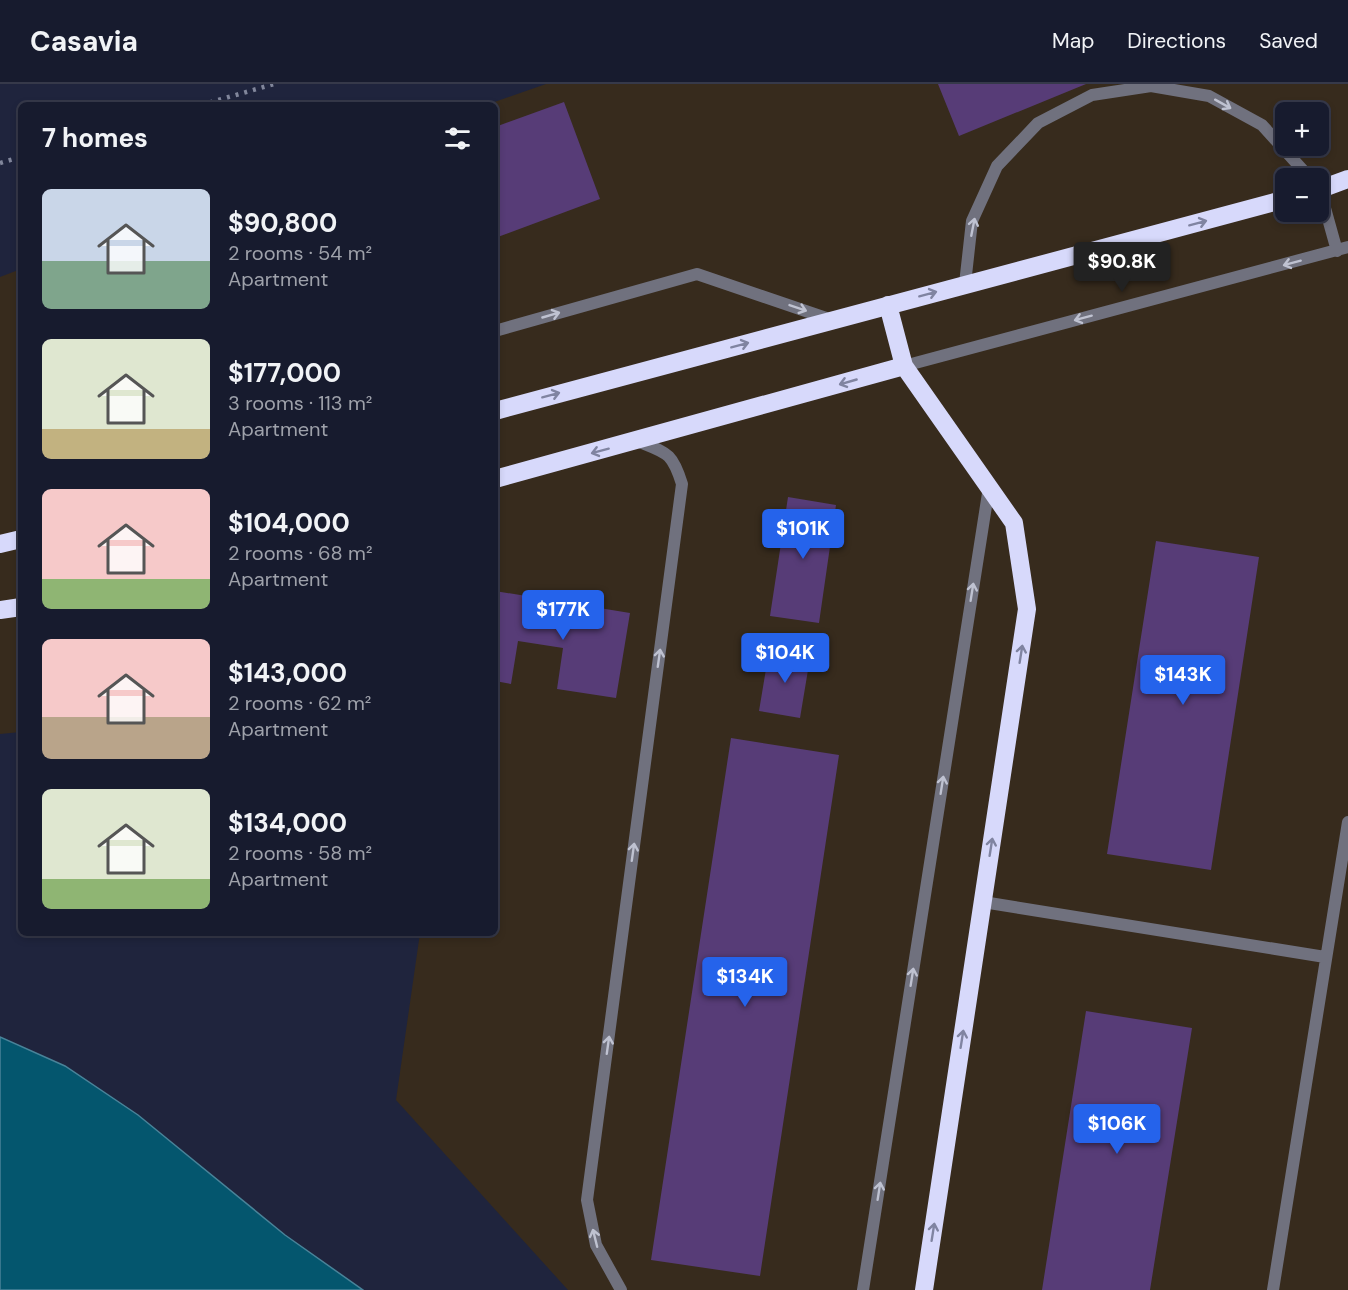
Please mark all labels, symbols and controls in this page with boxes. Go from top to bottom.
text: Casavia [30,23,138,60]
text: Map [1052,27,1094,55]
text: Directions [1127,27,1226,55]
text: Saved [1259,27,1318,55]
one-way arrow [1214,99,1232,110]
map controls [1275,102,1329,222]
button: + [1275,102,1329,156]
text: 7 homes [42,121,148,155]
icon: filters [441,122,474,155]
button: − [1275,168,1329,222]
text: $90,800 [228,206,337,240]
icon: home [90,213,162,285]
one-way arrow [1188,216,1207,228]
one-way arrow [967,217,978,237]
text: 2 rooms · 54 m² [228,240,372,266]
pin: $90.8K [1073,242,1171,293]
text: $90.8K [1088,248,1156,274]
one-way arrow [1283,258,1302,269]
text: Apartment [228,266,328,292]
one-way arrow [918,288,937,299]
one-way arrow [788,304,807,315]
one-way arrow [541,309,560,320]
one-way arrow [1074,313,1093,325]
one-way arrow [730,338,749,350]
text: $177,000 [228,356,341,390]
icon: home [90,363,162,435]
one-way arrow [839,376,858,388]
one-way arrow [542,389,561,401]
text: 3 rooms · 113 m² [228,390,372,416]
text: Apartment [228,416,328,442]
one-way arrow [590,445,609,457]
text: $104,000 [228,506,350,540]
pin: $101K [761,509,845,560]
icon: home [90,513,162,585]
text: $101K [776,515,830,541]
text: 2 rooms · 68 m² [228,540,373,566]
text: Apartment [228,566,328,592]
one-way arrow [967,583,978,602]
pin: $177K [521,590,605,641]
text: $177K [536,596,590,622]
pin: $104K [743,633,827,684]
text: $104K [755,639,815,665]
one-way arrow [1015,644,1026,664]
one-way arrow [653,649,664,669]
pin: $143K [1141,655,1225,706]
text: $143,000 [228,656,347,690]
text: $143K [1154,661,1212,687]
icon: home [90,663,162,735]
text: 2 rooms · 62 m² [228,690,371,716]
text: Apartment [228,716,328,742]
one-way arrow [937,775,948,795]
text: $134,000 [228,806,347,840]
icon: home [90,813,162,885]
one-way arrow [986,837,997,857]
text: 2 rooms · 58 m² [228,840,372,866]
one-way arrow [628,842,639,862]
text: Apartment [228,866,328,892]
pin: $134K [703,957,787,1008]
text: $134K [716,963,774,989]
one-way arrow [907,968,918,988]
one-way arrow [957,1030,968,1050]
one-way arrow [602,1036,613,1055]
pin: $106K [1075,1104,1159,1155]
text: $106K [1087,1110,1147,1136]
one-way arrow [873,1181,884,1201]
one-way arrow [927,1223,938,1243]
one-way arrow [589,1229,601,1248]

